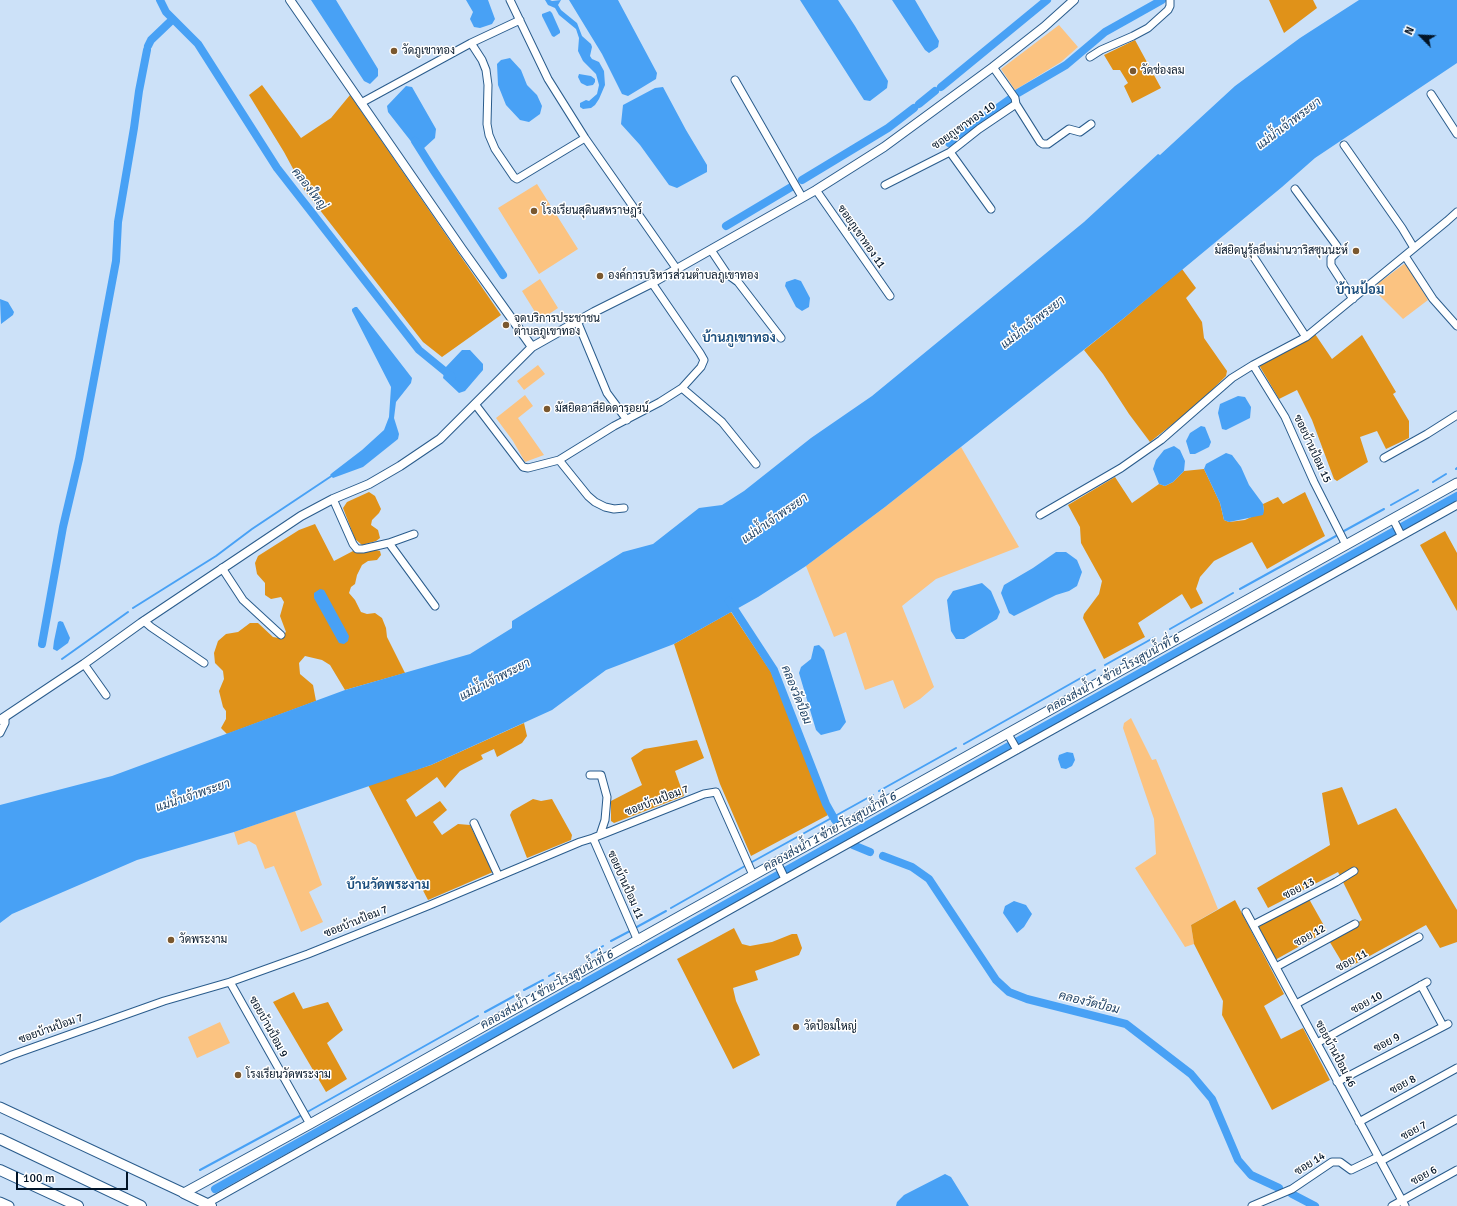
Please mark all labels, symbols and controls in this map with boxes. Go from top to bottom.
north arrow [1401,16,1441,56]
text: N [1402,25,1417,37]
place label: วัดภูเขาทอง [402,44,455,58]
marker: วัดภูเขาทอง [389,46,399,56]
place label: วัดช่องลม [1141,64,1184,78]
marker: วัดช่องลม [1128,66,1138,76]
water label: แม่น้ำเจ้าพระยา [1254,95,1324,153]
street label: ซอยภูเขาทอง 10 [930,99,998,153]
water label: คลองใหญ่ [288,165,330,213]
street label: ซอยภูเขาทอง 11 [834,203,888,271]
place label: โรงเรียนสุดินสหราษฎร์ [542,204,642,218]
marker: โรงเรียนสุดินสหราษฎร์ [529,206,539,216]
place label: มัสยิดนูรุ้ลอีหม่านวาริสซุนนะห์ [1214,244,1348,258]
marker: มัสยิดนูรุ้ลอีหม่านวาริสซุนนะห์ [1351,246,1361,256]
place label: องค์การบริหารส่วนตำบลภูเขาทอง [608,269,758,283]
marker: องค์การบริหารส่วนตำบลภูเขาทอง [595,271,605,281]
district label: บ้านป้อม [1336,283,1384,299]
water label: แม่น้ำเจ้าพระยา [998,293,1068,353]
place label: จุดบริการประชาชน ตำบลภูเขาทอง [514,312,600,338]
marker: จุดบริการประชาชน ตำบลภูเขาทอง [501,320,511,330]
district label: บ้านภูเขาทอง [702,331,776,347]
place label: มัสยิดอาลียิดดารอยน์ [555,402,649,416]
marker: มัสยิดอาลียิดดารอยน์ [542,404,552,414]
street label: ซอยบ้านป้อม 15 [1290,413,1334,485]
water label: แม่น้ำเจ้าพระยา [739,491,811,547]
water label: คลองส่งน้ำ 1 ซ้าย-โรงสูบน้ำที่ 6 [1044,631,1182,717]
water label: แม่น้ำเจ้าพระยา [457,656,533,704]
water label: คลองวัดป้อม [778,663,814,727]
water label: แม่น้ำเจ้าพระยา [154,777,232,815]
street label: ซอยบ้านป้อม 7 [623,783,691,819]
water label: คลองส่งน้ำ 1 ซ้าย-โรงสูบน้ำที่ 6 [761,789,899,875]
street label: ซอยบ้านป้อม 11 [604,849,646,921]
street label: ซอย 13 [1281,875,1317,903]
district label: บ้านวัดพระงาม [347,878,429,894]
street label: ซอยบ้านป้อม 7 [322,903,390,941]
street label: ซอย 12 [1292,922,1328,950]
place label: วัดพระงาม [179,933,227,947]
marker: วัดพระงาม [166,935,176,945]
water label: คลองส่งน้ำ 1 ซ้าย-โรงสูบน้ำที่ 6 [478,947,616,1033]
street label: ซอย 11 [1334,947,1370,975]
water label: คลองวัดป้อม [1057,988,1121,1018]
street label: ซอย 10 [1349,989,1385,1017]
street label: ซอยบ้านป้อม 9 [246,994,290,1060]
street label: ซอยบ้านป้อม 7 [17,1011,85,1047]
street label: ซอยบ้านป้อม 46 [1312,1018,1358,1090]
place label: วัดป้อมใหญ่ [804,1020,857,1034]
marker: วัดป้อมใหญ่ [791,1022,801,1032]
street label: ซอย 9 [1372,1031,1402,1055]
place label: โรงเรียนวัดพระงาม [246,1068,331,1082]
marker: โรงเรียนวัดพระงาม [233,1070,243,1080]
street label: ซอย 8 [1388,1072,1418,1098]
street label: ซอย 7 [1399,1118,1429,1144]
street label: ซอย 14 [1292,1149,1328,1179]
street label: ซอย 6 [1409,1163,1439,1189]
scale bar [18,1164,130,1190]
text: 100 m [23,1171,55,1186]

